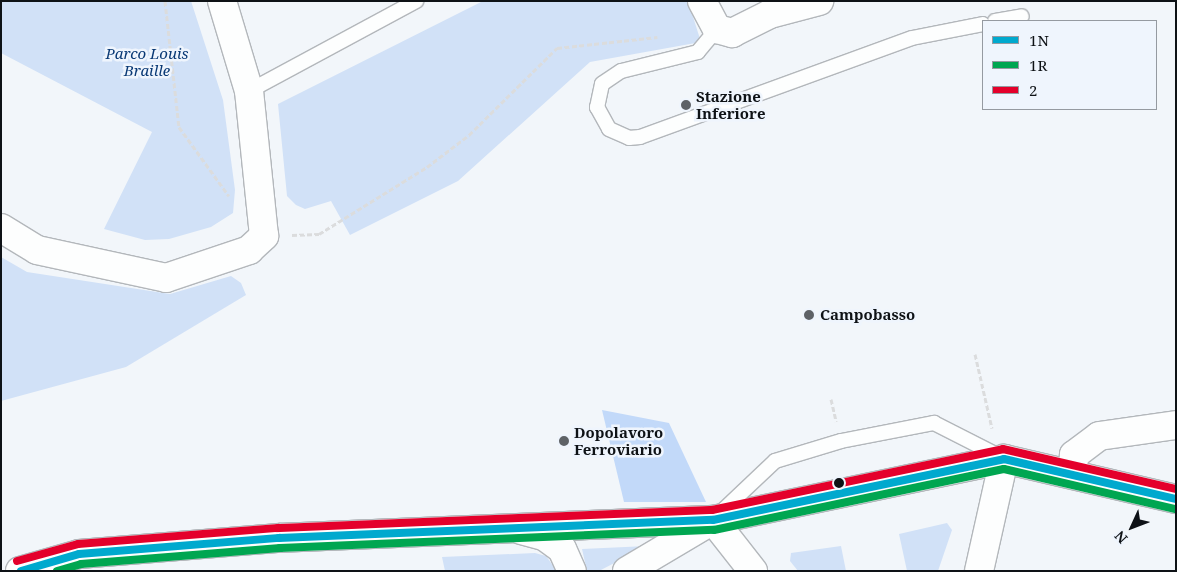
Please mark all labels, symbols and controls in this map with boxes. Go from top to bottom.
legend [982,20,1157,110]
text: 1N [1029,30,1049,50]
park label: Parco Louis Braille [106,44,188,79]
text: 1R [1029,55,1047,75]
text: 2 [1029,80,1037,100]
place label: Stazione Inferiore [696,87,765,122]
marker: Stazione Inferiore [680,99,692,111]
place label: Campobasso [820,306,915,324]
marker: Campobasso [802,308,816,322]
place label: Dopolavoro Ferroviario [574,423,663,458]
marker: Dopolavoro Ferroviario [558,435,570,447]
unlabelled marker [834,478,844,488]
north arrow [1107,502,1157,552]
text: N [1110,527,1131,548]

